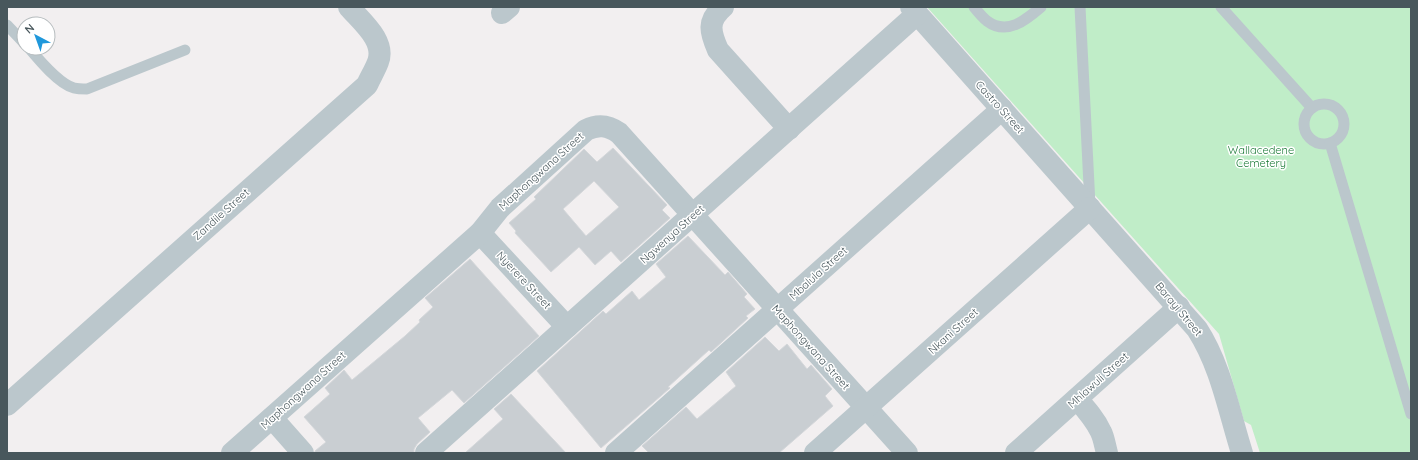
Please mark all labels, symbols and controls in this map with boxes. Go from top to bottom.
north arrow [16,16,56,56]
text: N [22,21,37,36]
street label: Castro Street [973,78,1028,137]
street label: Maphongwana Street [496,129,587,213]
park label: Wallacedene Cemetery [1228,143,1294,170]
street label: Zandile Street [190,185,252,243]
street label: Ngwenya Street [637,201,707,267]
street label: Mbalula Street [786,243,850,303]
street label: Nyerere Street [494,248,555,312]
street label: Barayi Street [1152,279,1206,339]
street label: Maphongwana Street [769,302,853,393]
street label: Nkani Street [925,305,981,357]
street label: Maphongwana Street [258,348,349,432]
street label: Mhlawuli Street [1065,349,1131,411]

